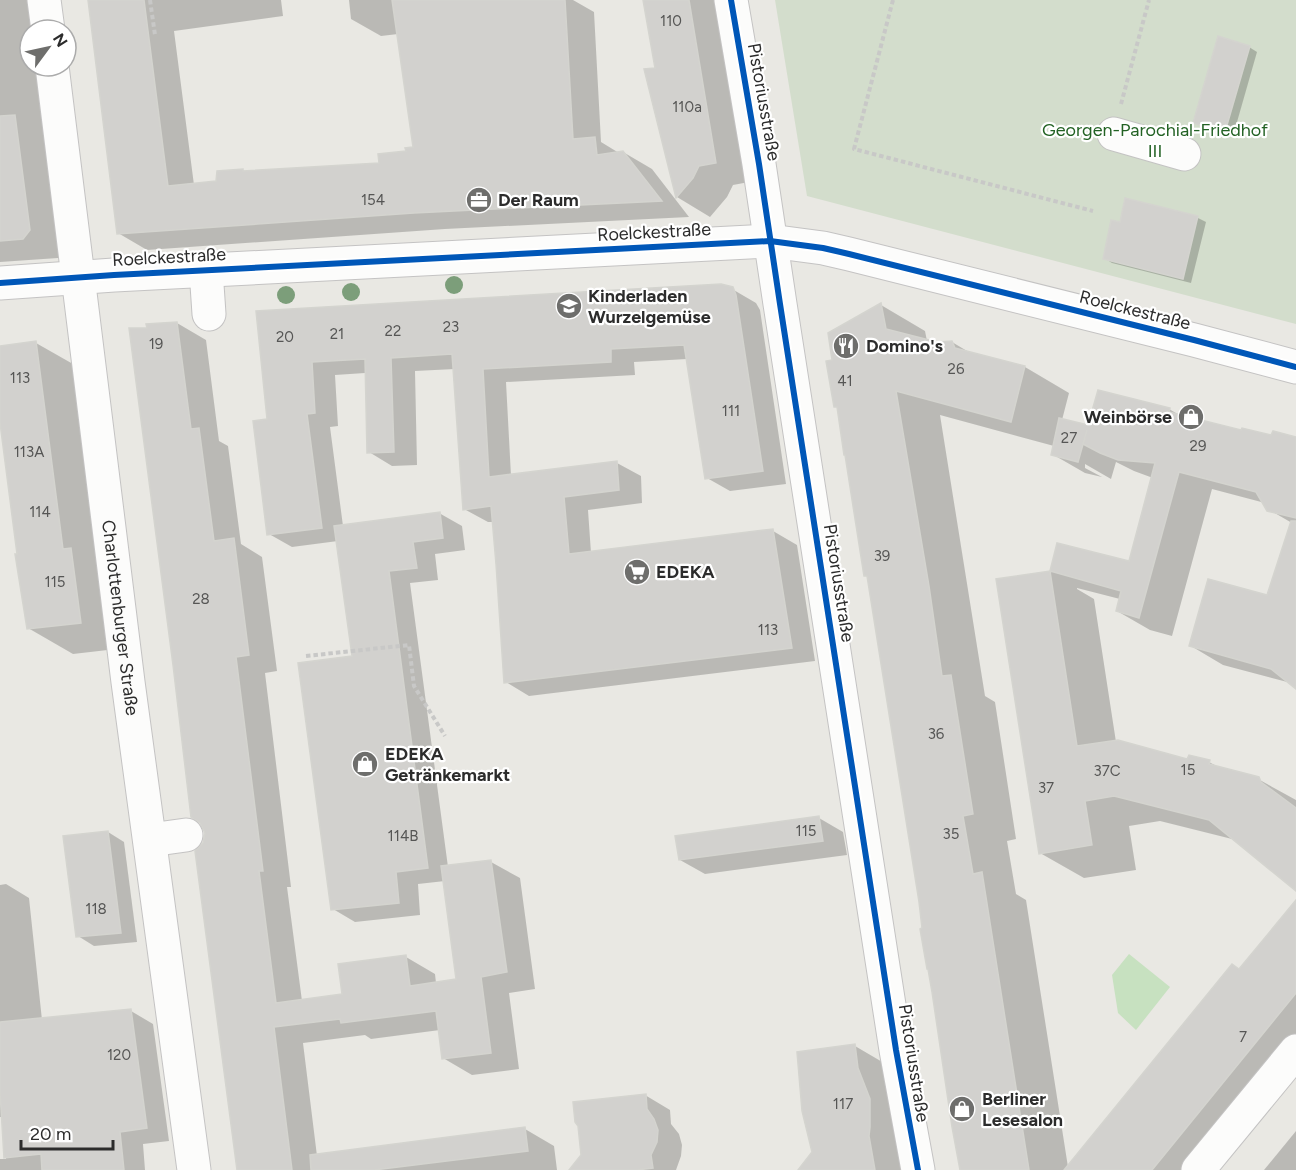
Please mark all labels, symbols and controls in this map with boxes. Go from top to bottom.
house number: 110 [660,12,682,30]
north arrow [18,18,78,78]
text: N [49,30,71,50]
street label: Pistoriusstraße [743,41,785,163]
house number: 110a [672,98,702,116]
park label: Georgen-Parochial-Friedhof III [1042,119,1268,162]
office icon: Der Raum [464,185,494,215]
place label: Der Raum [498,189,579,211]
house number: 154 [361,191,385,209]
street label: Roelckestraße [596,218,712,246]
street label: Roelckestraße [111,243,227,271]
place label: Kinderladen Wurzelgemüse [588,285,711,328]
street label: Roelckestraße [1077,286,1193,335]
school or university icon: Kinderladen Wurzelgemüse [554,291,584,321]
house number: 23 [443,318,459,336]
house number: 22 [385,322,401,340]
house number: 21 [330,325,344,343]
house number: 20 [276,328,294,346]
restaurant icon: Domino's [831,331,861,361]
house number: 19 [149,335,163,353]
place label: Domino's [866,335,944,357]
house number: 26 [948,360,965,378]
house number: 113 [10,369,30,387]
house number: 41 [837,372,853,390]
house number: 111 [722,402,740,420]
shop icon: Weinbörse [1176,402,1206,432]
place label: Weinbörse [1084,406,1172,428]
house number: 27 [1061,429,1077,447]
house number: 29 [1190,437,1206,455]
house number: 113A [14,443,44,461]
house number: 114 [29,503,51,521]
street label: Charlottenburger Straße [97,519,143,717]
street label: Pistoriusstraße [819,522,859,644]
house number: 39 [874,547,890,565]
supermarket icon: EDEKA [622,557,652,587]
place label: EDEKA [656,561,715,583]
house number: 115 [44,573,66,591]
house number: 28 [192,590,210,608]
house number: 113 [758,621,778,639]
house number: 36 [928,725,945,743]
place label: EDEKA Getränkemarkt [385,743,510,786]
shop icon: EDEKA Getränkemarkt [350,749,380,779]
house number: 15 [1181,761,1195,779]
house number: 37C [1093,762,1121,780]
house number: 37 [1038,779,1054,797]
house number: 115 [795,822,817,840]
house number: 35 [943,825,959,843]
house number: 114B [388,827,418,845]
house number: 118 [85,900,107,918]
street label: Pistoriusstraße [894,1002,934,1124]
house number: 7 [1239,1028,1247,1046]
house number: 120 [107,1046,131,1064]
place label: Berliner Lesesalon [982,1088,1063,1131]
shop icon: Berliner Lesesalon [947,1094,977,1124]
house number: 117 [833,1095,853,1113]
scale bar [21,1113,112,1151]
text: 20 m [30,1123,71,1145]

